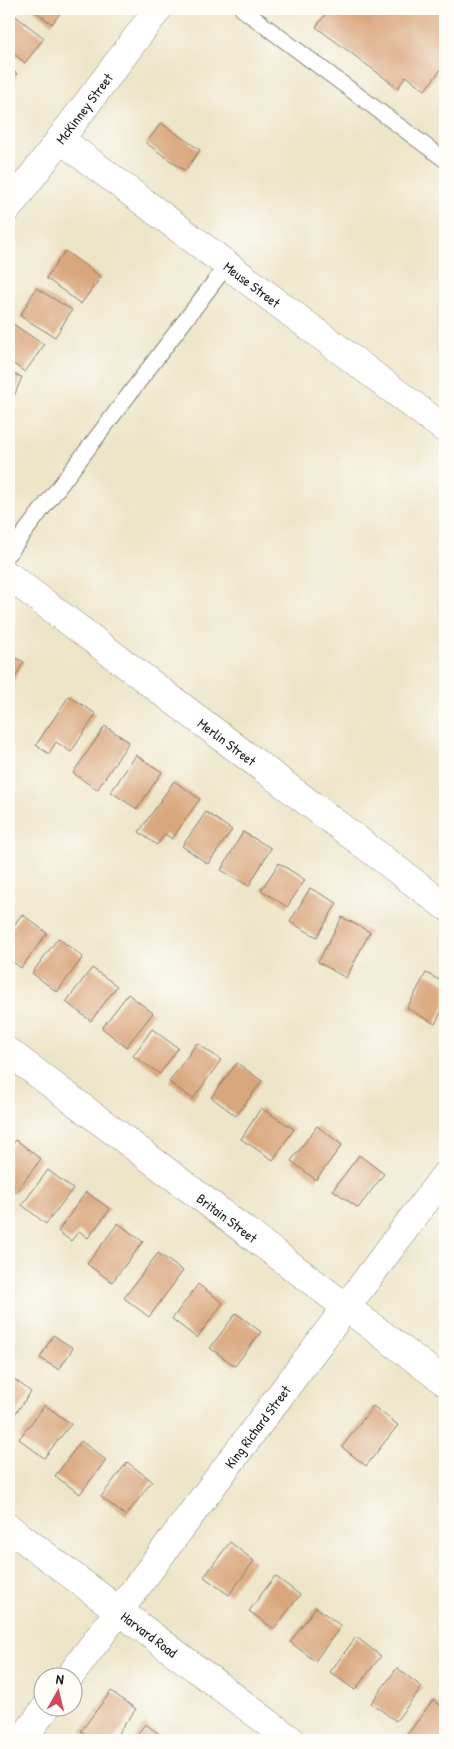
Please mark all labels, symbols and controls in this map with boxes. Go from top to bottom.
street label: McKinney Street [51,68,117,147]
street label: Meuse Street [220,256,285,312]
street label: Merlin Street [194,713,261,770]
street label: Britain Street [193,1188,262,1247]
street label: King Richard Street [220,1381,294,1472]
street label: Harvard Road [118,1606,182,1661]
north arrow [32,1666,82,1716]
text: N [55,1669,65,1689]

